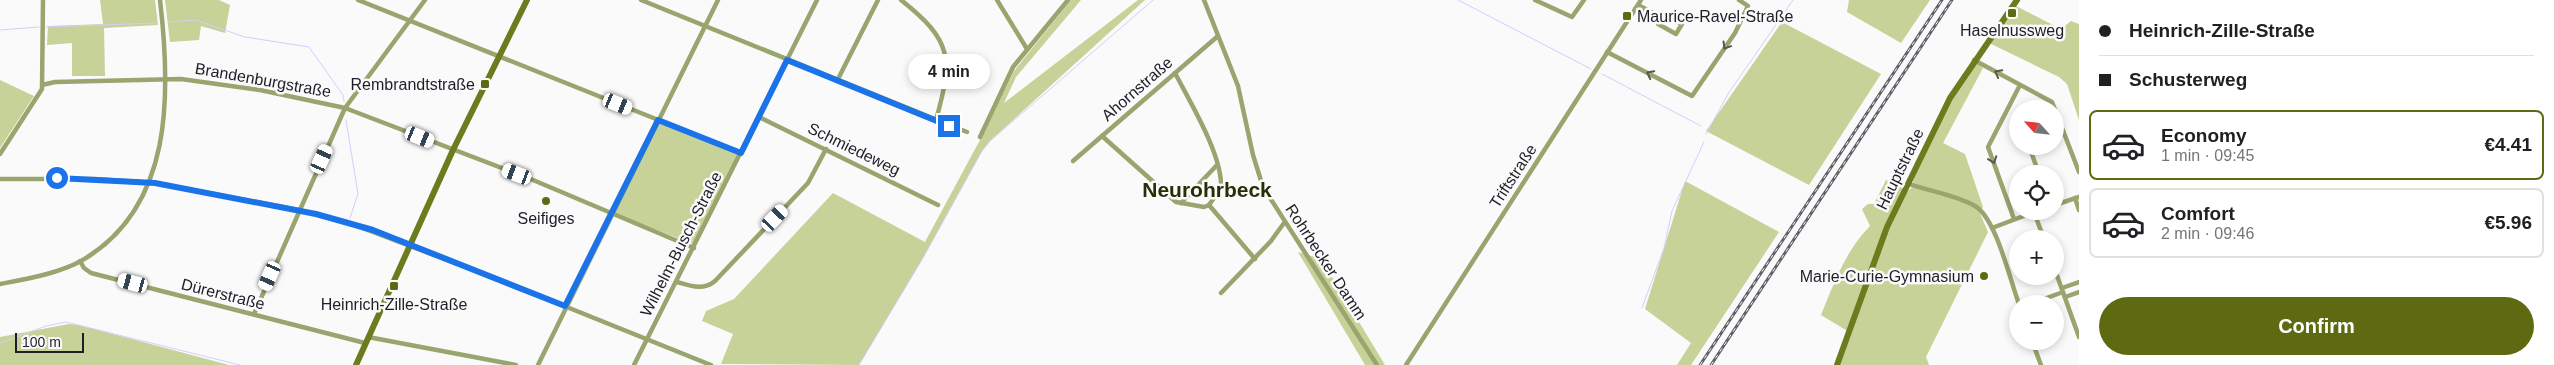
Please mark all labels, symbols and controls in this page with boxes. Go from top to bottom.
marker: Haselnussweg [2006,7,2018,19]
place label: Maurice-Ravel-Straße [1637,8,1794,25]
marker: Maurice-Ravel-Straße [1621,10,1633,22]
text: Heinrich-Zille-Straße [2129,20,2315,41]
place label: Haselnussweg [1960,22,2064,39]
one-way arrow [1722,40,1732,49]
callout: 4 min [908,54,990,88]
street label: Ahornstraße [1098,54,1176,124]
street label: Brandenburgstraße [194,60,332,100]
text: 4 min [928,63,970,80]
one-way arrow [1994,69,2003,79]
text: Schusterweg [2129,69,2247,90]
one-way arrow [1646,70,1655,80]
place label: Rembrandtstraße [351,76,475,93]
marker: Rembrandtstraße [479,78,491,90]
car [601,91,634,117]
north arrow [2009,100,2064,155]
map controls [2009,100,2064,350]
route end [938,115,960,137]
street label: Schmiedeweg [805,119,903,179]
icon: car [2101,123,2146,168]
car [403,124,436,150]
text: Economy [2161,125,2247,146]
street label: Hauptstraße [1873,126,1927,212]
text: €4.41 [2484,134,2532,155]
street label: Triftstraße [1486,141,1540,211]
car [309,142,334,176]
text: 1 min · 09:45 [2161,147,2254,164]
one-way arrow [1987,155,1997,164]
car [500,162,533,186]
button: locate [2009,165,2064,220]
route start [46,167,68,189]
street label: Wilhelm-Busch-Straße [637,169,725,319]
district label: Neurohrbeck [1142,178,1272,201]
marker: Seifiges [540,195,552,207]
street label: Rohrbecker Damm [1282,201,1370,323]
icon: car [2101,201,2146,246]
car [759,202,790,234]
text: Comfort [2161,203,2235,224]
place label: Seifiges [518,210,574,227]
text: €5.96 [2484,212,2532,233]
text: 2 min · 09:46 [2161,225,2254,242]
button: + [2009,230,2064,285]
car [257,259,282,293]
place label: Marie-Curie-Gymnasium [1800,268,1974,285]
marker: Marie-Curie-Gymnasium [1978,270,1990,282]
car [116,272,149,294]
street label: Dürerstraße [180,275,267,313]
marker: Heinrich-Zille-Straße [388,280,400,292]
button: − [2009,295,2064,350]
place label: Heinrich-Zille-Straße [321,296,467,313]
button: Confirm [2099,297,2534,355]
scale bar [15,330,84,353]
text: 100 m [22,334,61,350]

